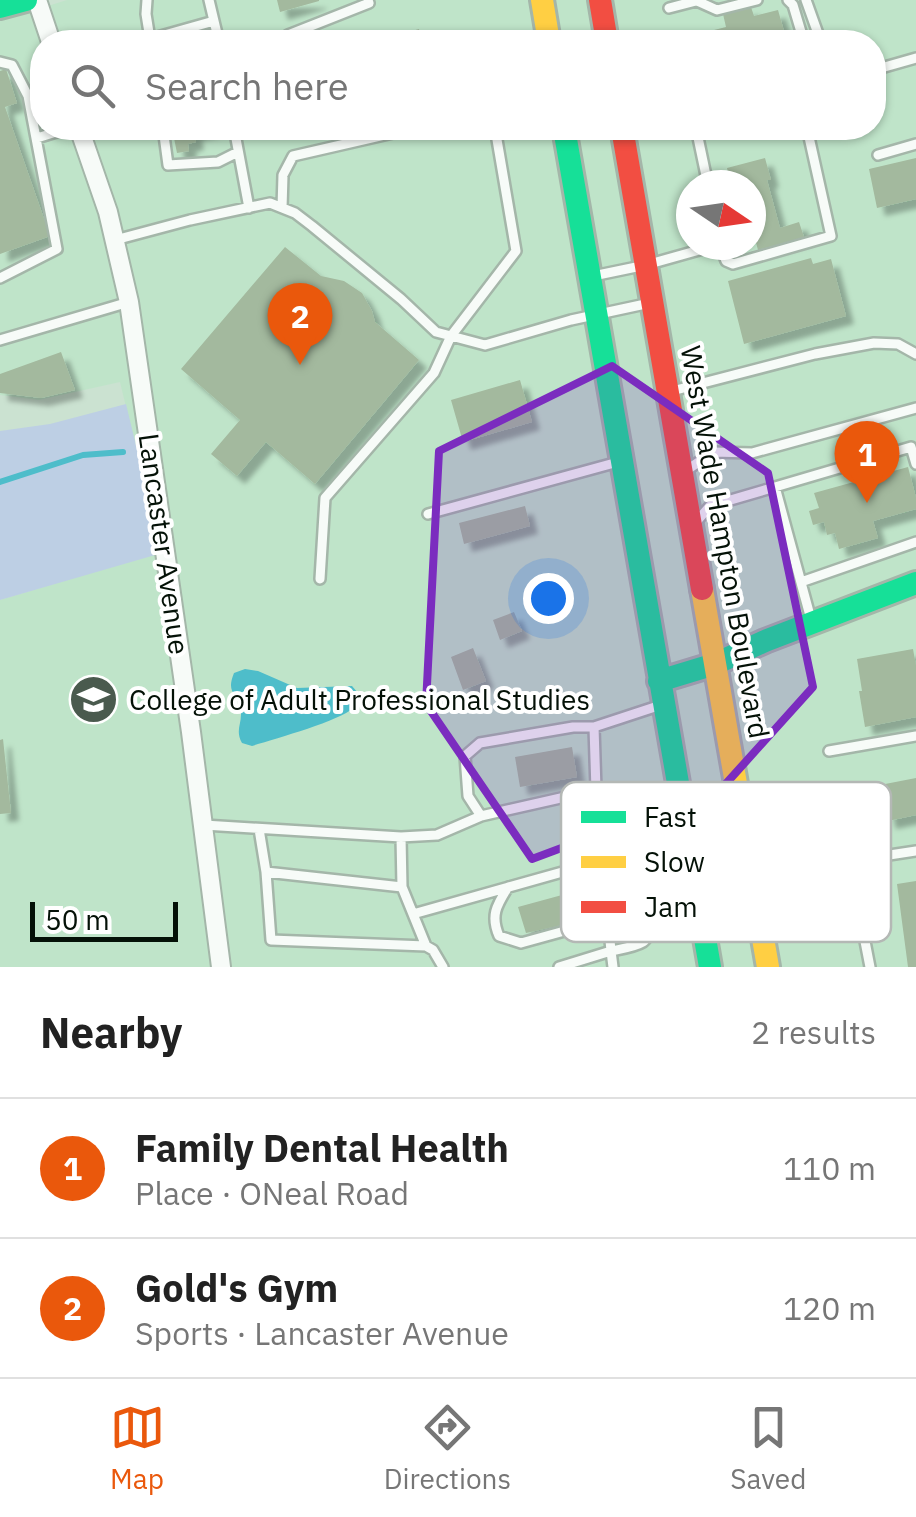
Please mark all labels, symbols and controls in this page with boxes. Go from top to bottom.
search box [30,30,886,140]
icon: search [65,58,120,113]
text: Search here [145,61,349,110]
north arrow [676,170,766,260]
pin: 2 [268,282,332,365]
street label: West Wade Hampton Boulevard [673,343,778,741]
pin: 1 [834,420,900,503]
street label: Lancaster Avenue [131,431,198,657]
your location [523,573,574,624]
school or university icon: College of Adult Professional Studies [68,674,120,726]
place label: College of Adult Professional Studies [129,681,590,718]
legend [561,782,891,942]
text: Fast [644,798,697,835]
text: Slow [644,843,705,880]
text: Jam [644,888,698,925]
scale bar [30,897,178,941]
text: 50 m [45,901,110,938]
text: Nearby [40,1005,182,1060]
text: 2 results [751,1011,876,1053]
text: Family Dental Health [135,1123,509,1172]
text: 1 [63,1147,82,1189]
text: 110 m [783,1147,876,1189]
text: Place · ONeal Road [135,1172,409,1214]
text: Gold's Gym [135,1263,338,1312]
text: 2 [63,1287,82,1329]
text: 120 m [783,1287,876,1329]
text: Sports · Lancaster Avenue [135,1312,509,1354]
tab: Map [110,1400,165,1497]
tab: Directions [384,1400,511,1497]
tab: Saved [730,1400,806,1497]

